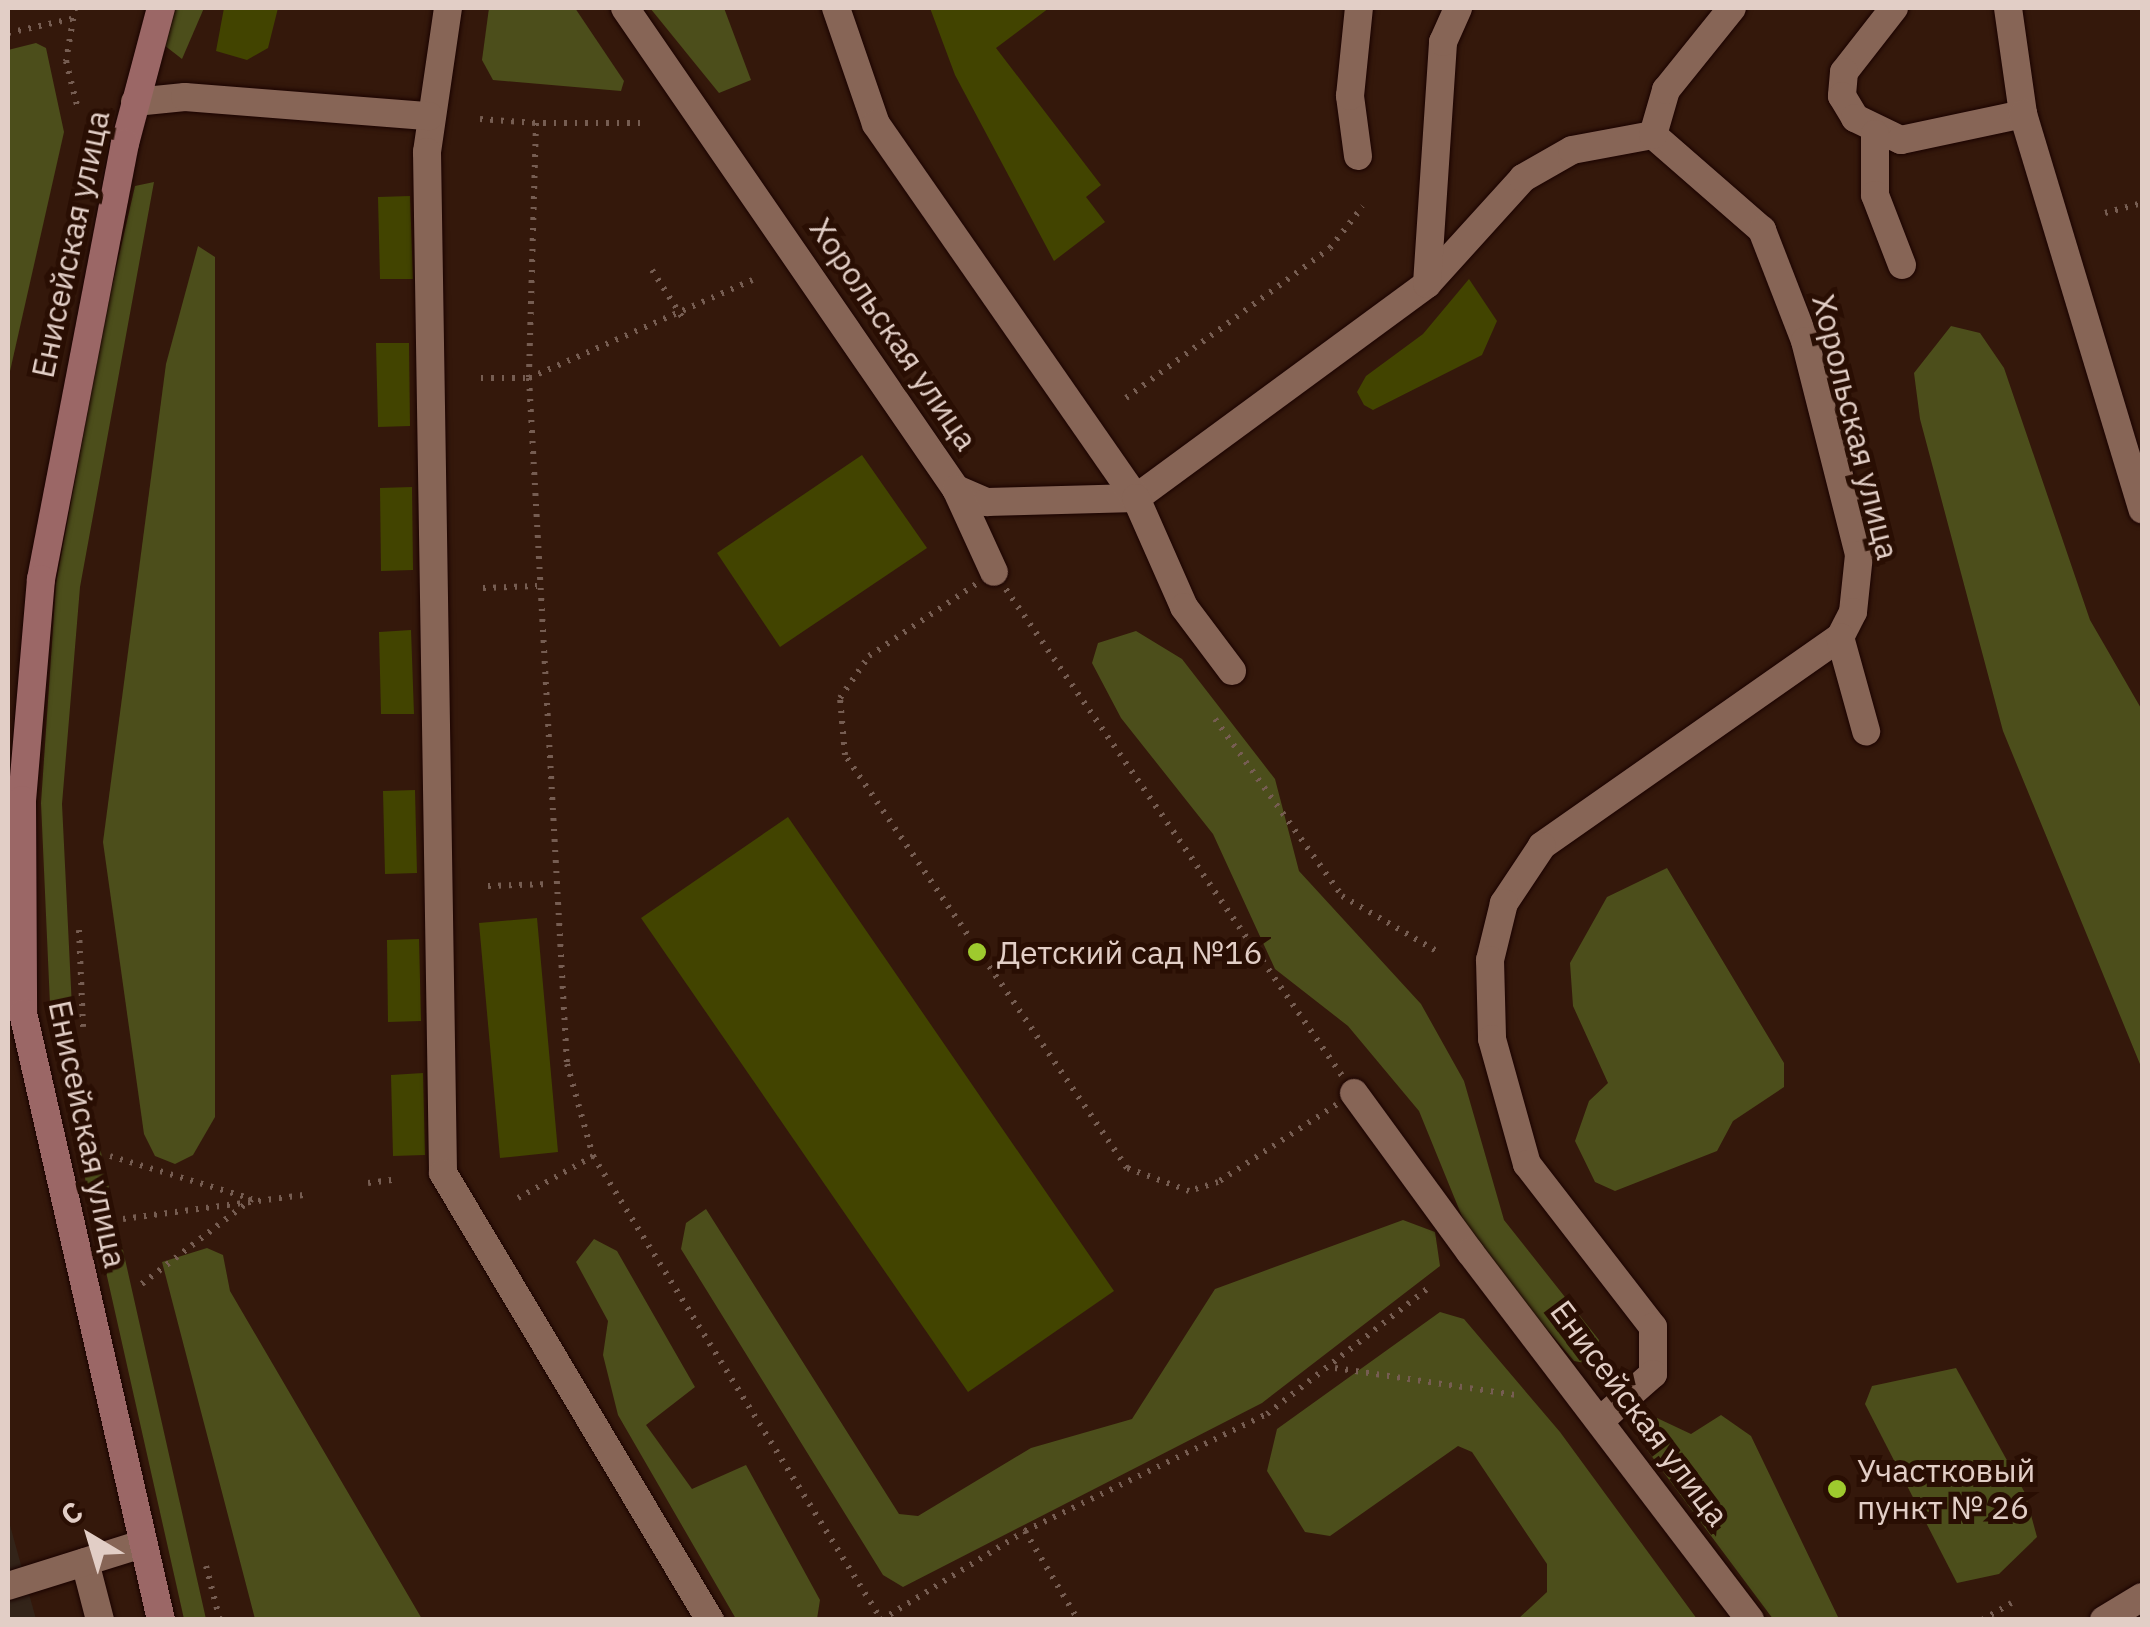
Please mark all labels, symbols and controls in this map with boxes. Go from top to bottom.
street label: Енисейская улица [23,107,117,381]
street label: Хорольская улица [802,211,986,457]
street label: Хорольская улица [1804,290,1908,564]
place label: Детский сад №16 [997,933,1263,971]
marker: Детский сад №16 [966,941,988,963]
street label: Енисейская улица [41,997,135,1271]
street label: Енисейская улица [1543,1293,1737,1533]
place label: Участковый пункт № 26 [1857,1452,2035,1527]
marker: Участковый пункт № 26 [1826,1478,1848,1500]
north arrow [40,1487,140,1587]
text: С [53,1493,90,1533]

